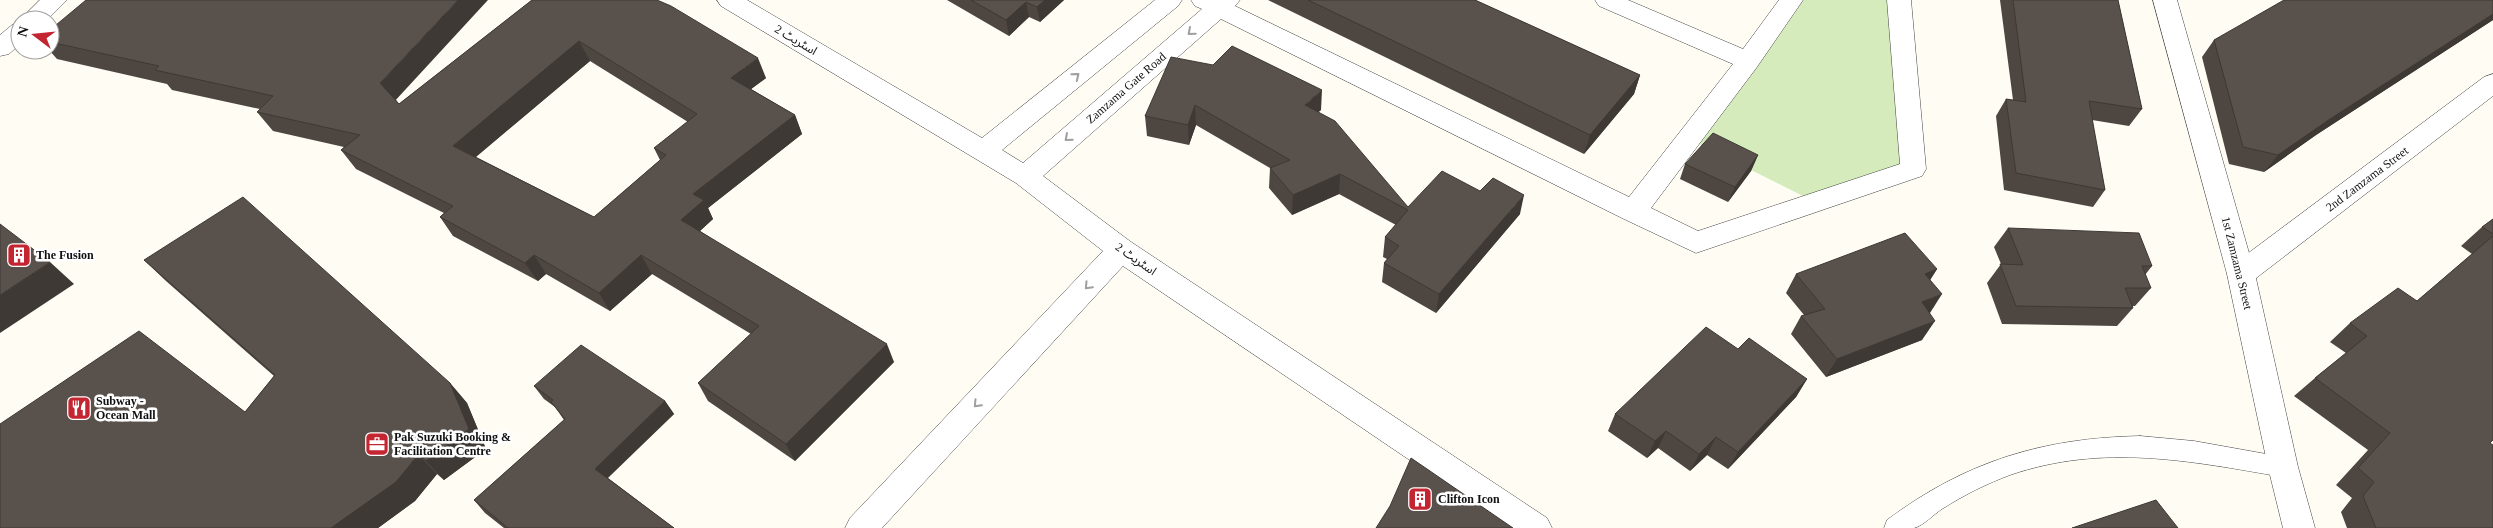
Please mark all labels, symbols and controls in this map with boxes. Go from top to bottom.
north arrow [10,10,60,60]
street label: اسٹریٹ 2 [772,22,820,58]
text: N [14,25,32,38]
one-way arrow [1188,26,1197,35]
street label: Zamzama Gate Road [1083,49,1169,127]
one-way arrow [1070,74,1079,82]
one-way arrow [1065,132,1074,141]
street label: 2nd Zamzama Street [2323,143,2411,214]
street label: 1st Zamzama Street [2219,215,2255,312]
street label: اسٹریٹ 2 [1113,240,1159,278]
building icon: The Fusion [6,242,32,268]
place label: The Fusion [36,248,94,262]
one-way arrow [1085,280,1094,289]
place label: Subway - Ocean Mall [96,394,156,422]
restaurant icon: Subway - Ocean Mall [66,395,92,421]
one-way arrow [974,399,983,408]
place label: Pak Suzuki Booking & Facilitation Centre [394,430,511,458]
office icon: Pak Suzuki Booking & Facilitation Centre [364,431,390,457]
building icon: Clifton Icon [1407,486,1433,512]
place label: Clifton Icon [1438,492,1500,506]

